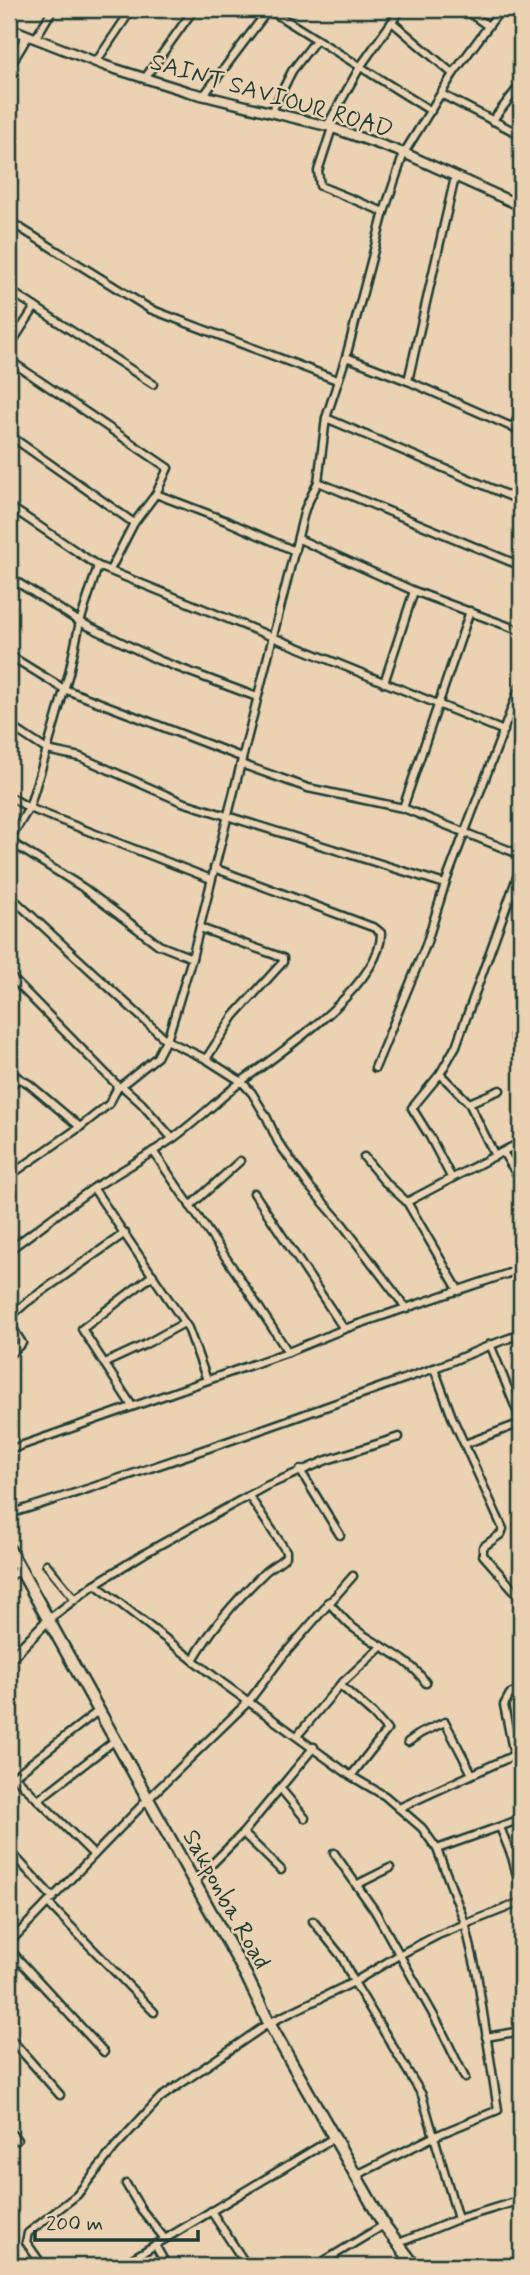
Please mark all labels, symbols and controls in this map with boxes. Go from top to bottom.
street label: SAINT SAVIOUR ROAD [147,47,397,146]
street label: Sakponba Road [175,1824,277,1975]
scale bar [35,2198,198,2242]
text: 200 m [46,2210,103,2238]

